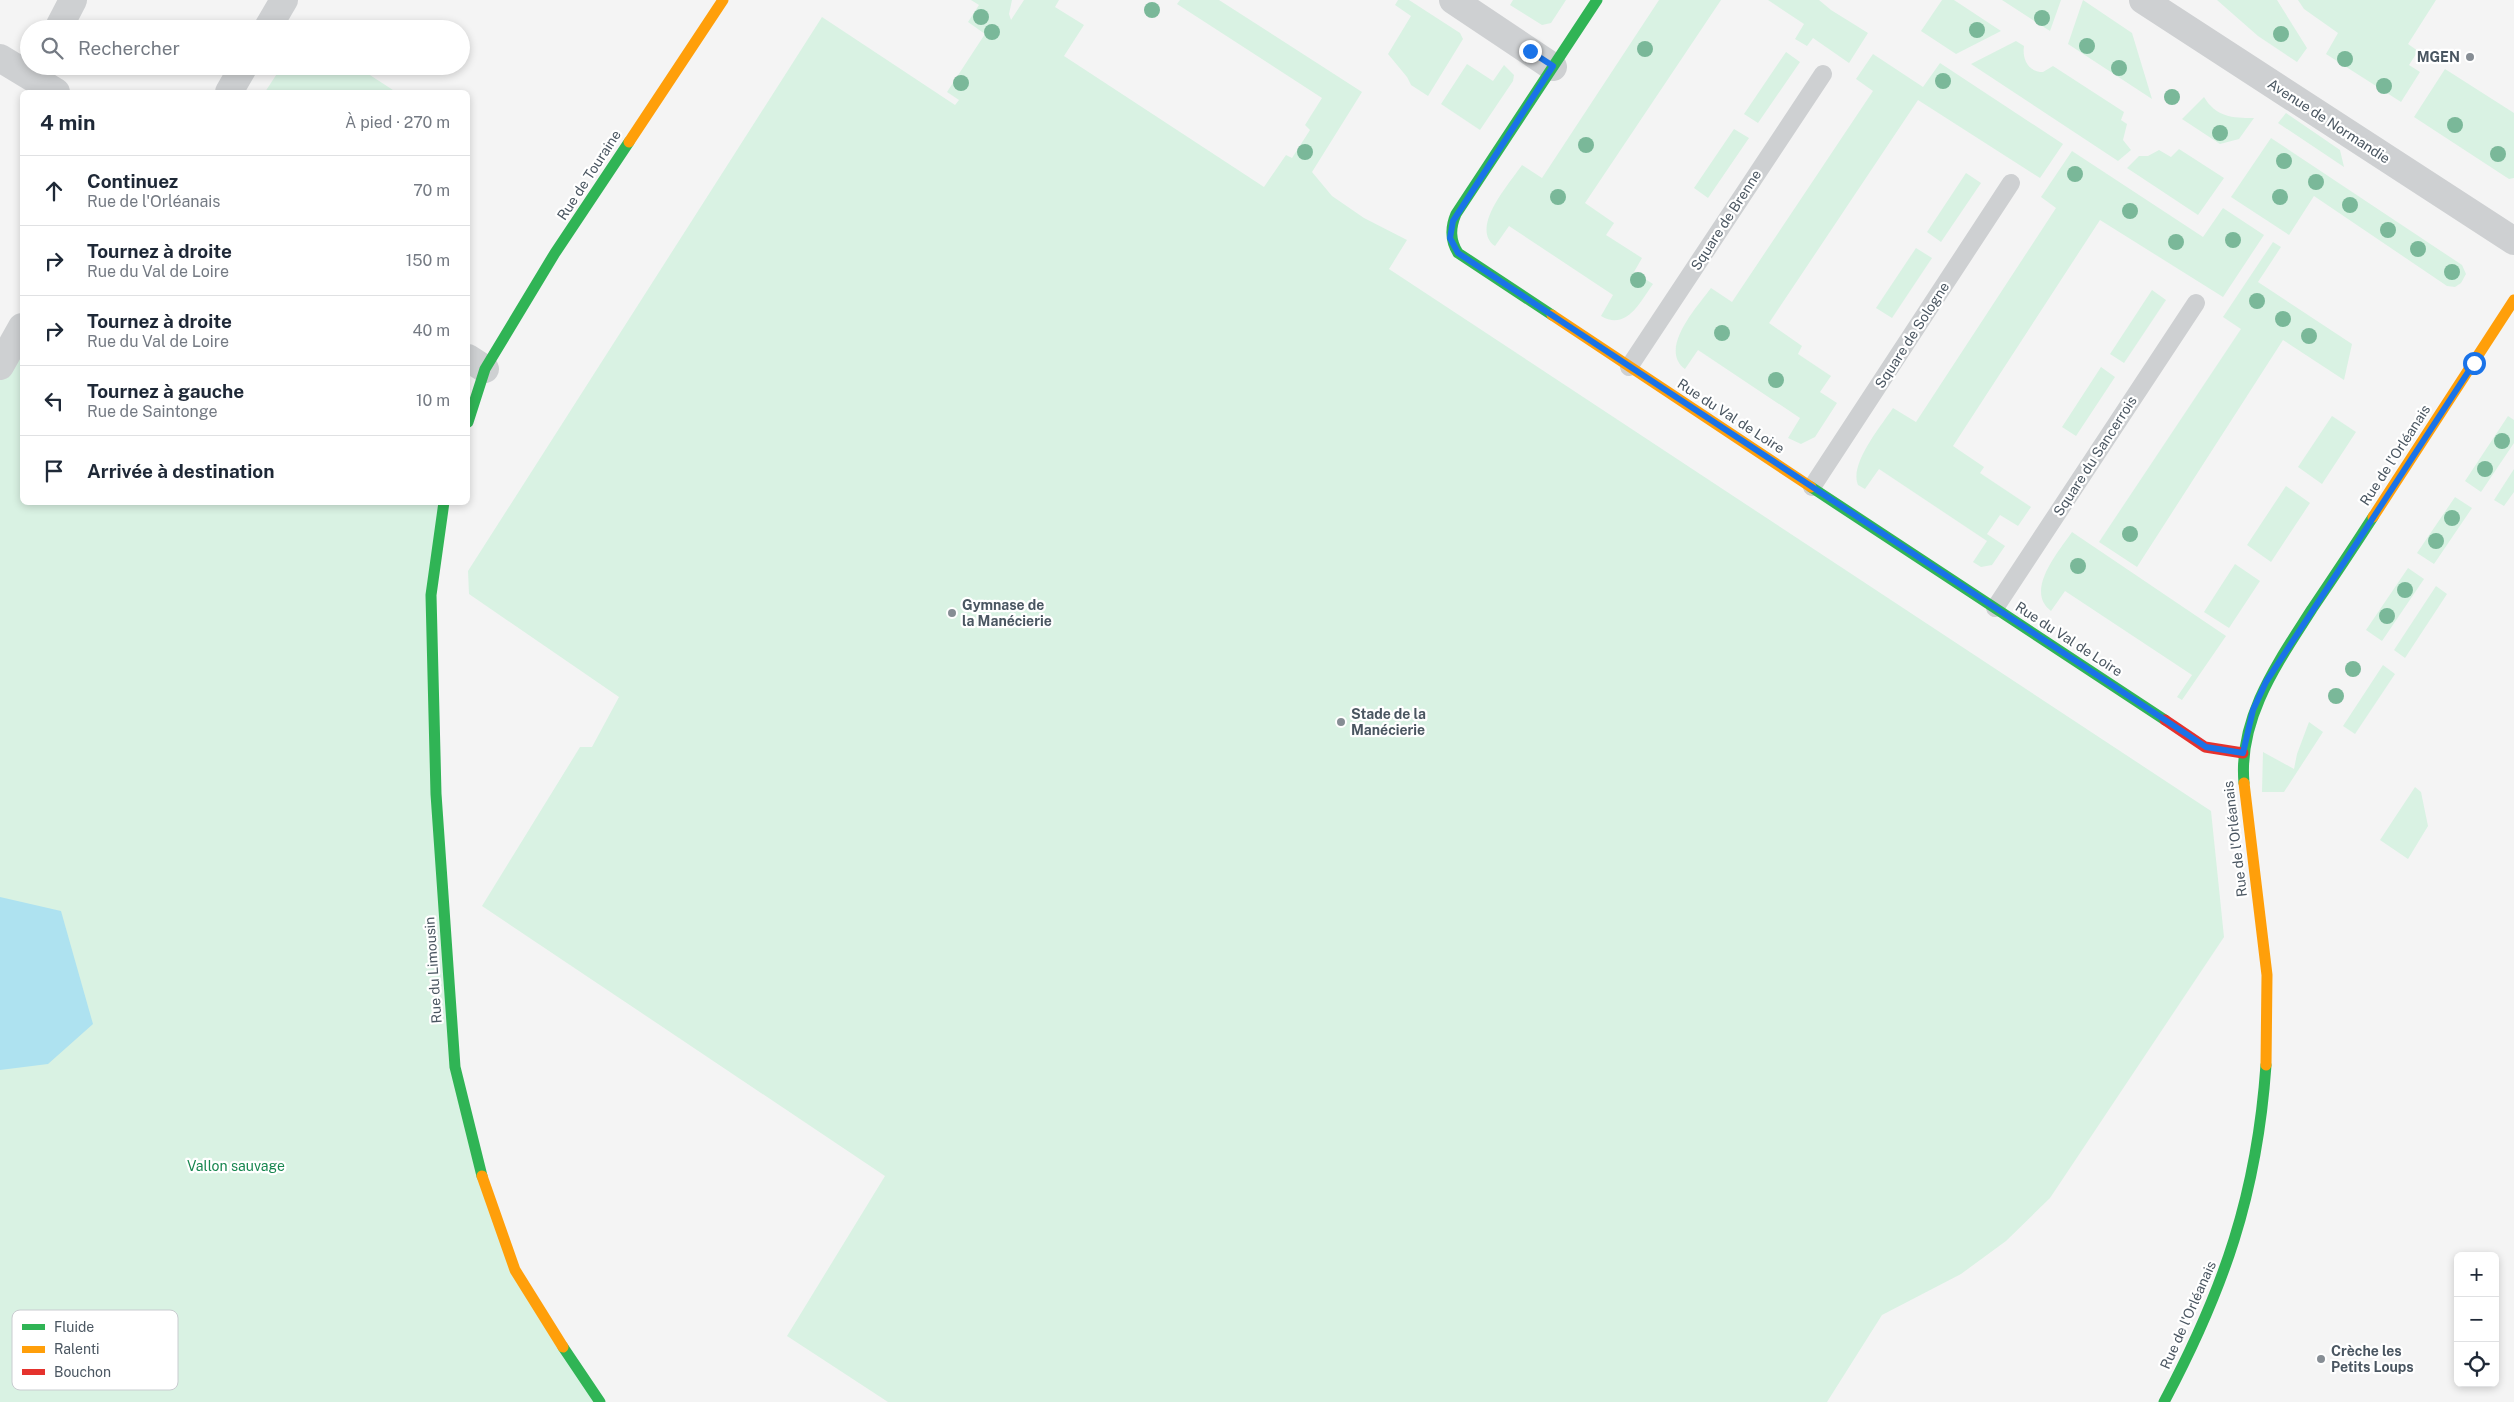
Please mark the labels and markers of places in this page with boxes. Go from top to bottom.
place label: MGEN [2417,49,2460,65]
marker: MGEN [2464,51,2476,63]
place label: Gymnase de la Manécierie [962,597,1052,629]
marker: Gymnase de la Manécierie [946,607,958,619]
place label: Stade de la Manécierie [1351,706,1426,738]
marker: Stade de la Manécierie [1335,716,1347,728]
place label: Crèche les Petits Loups [2331,1343,2414,1375]
marker: Crèche les Petits Loups [2315,1353,2327,1365]

